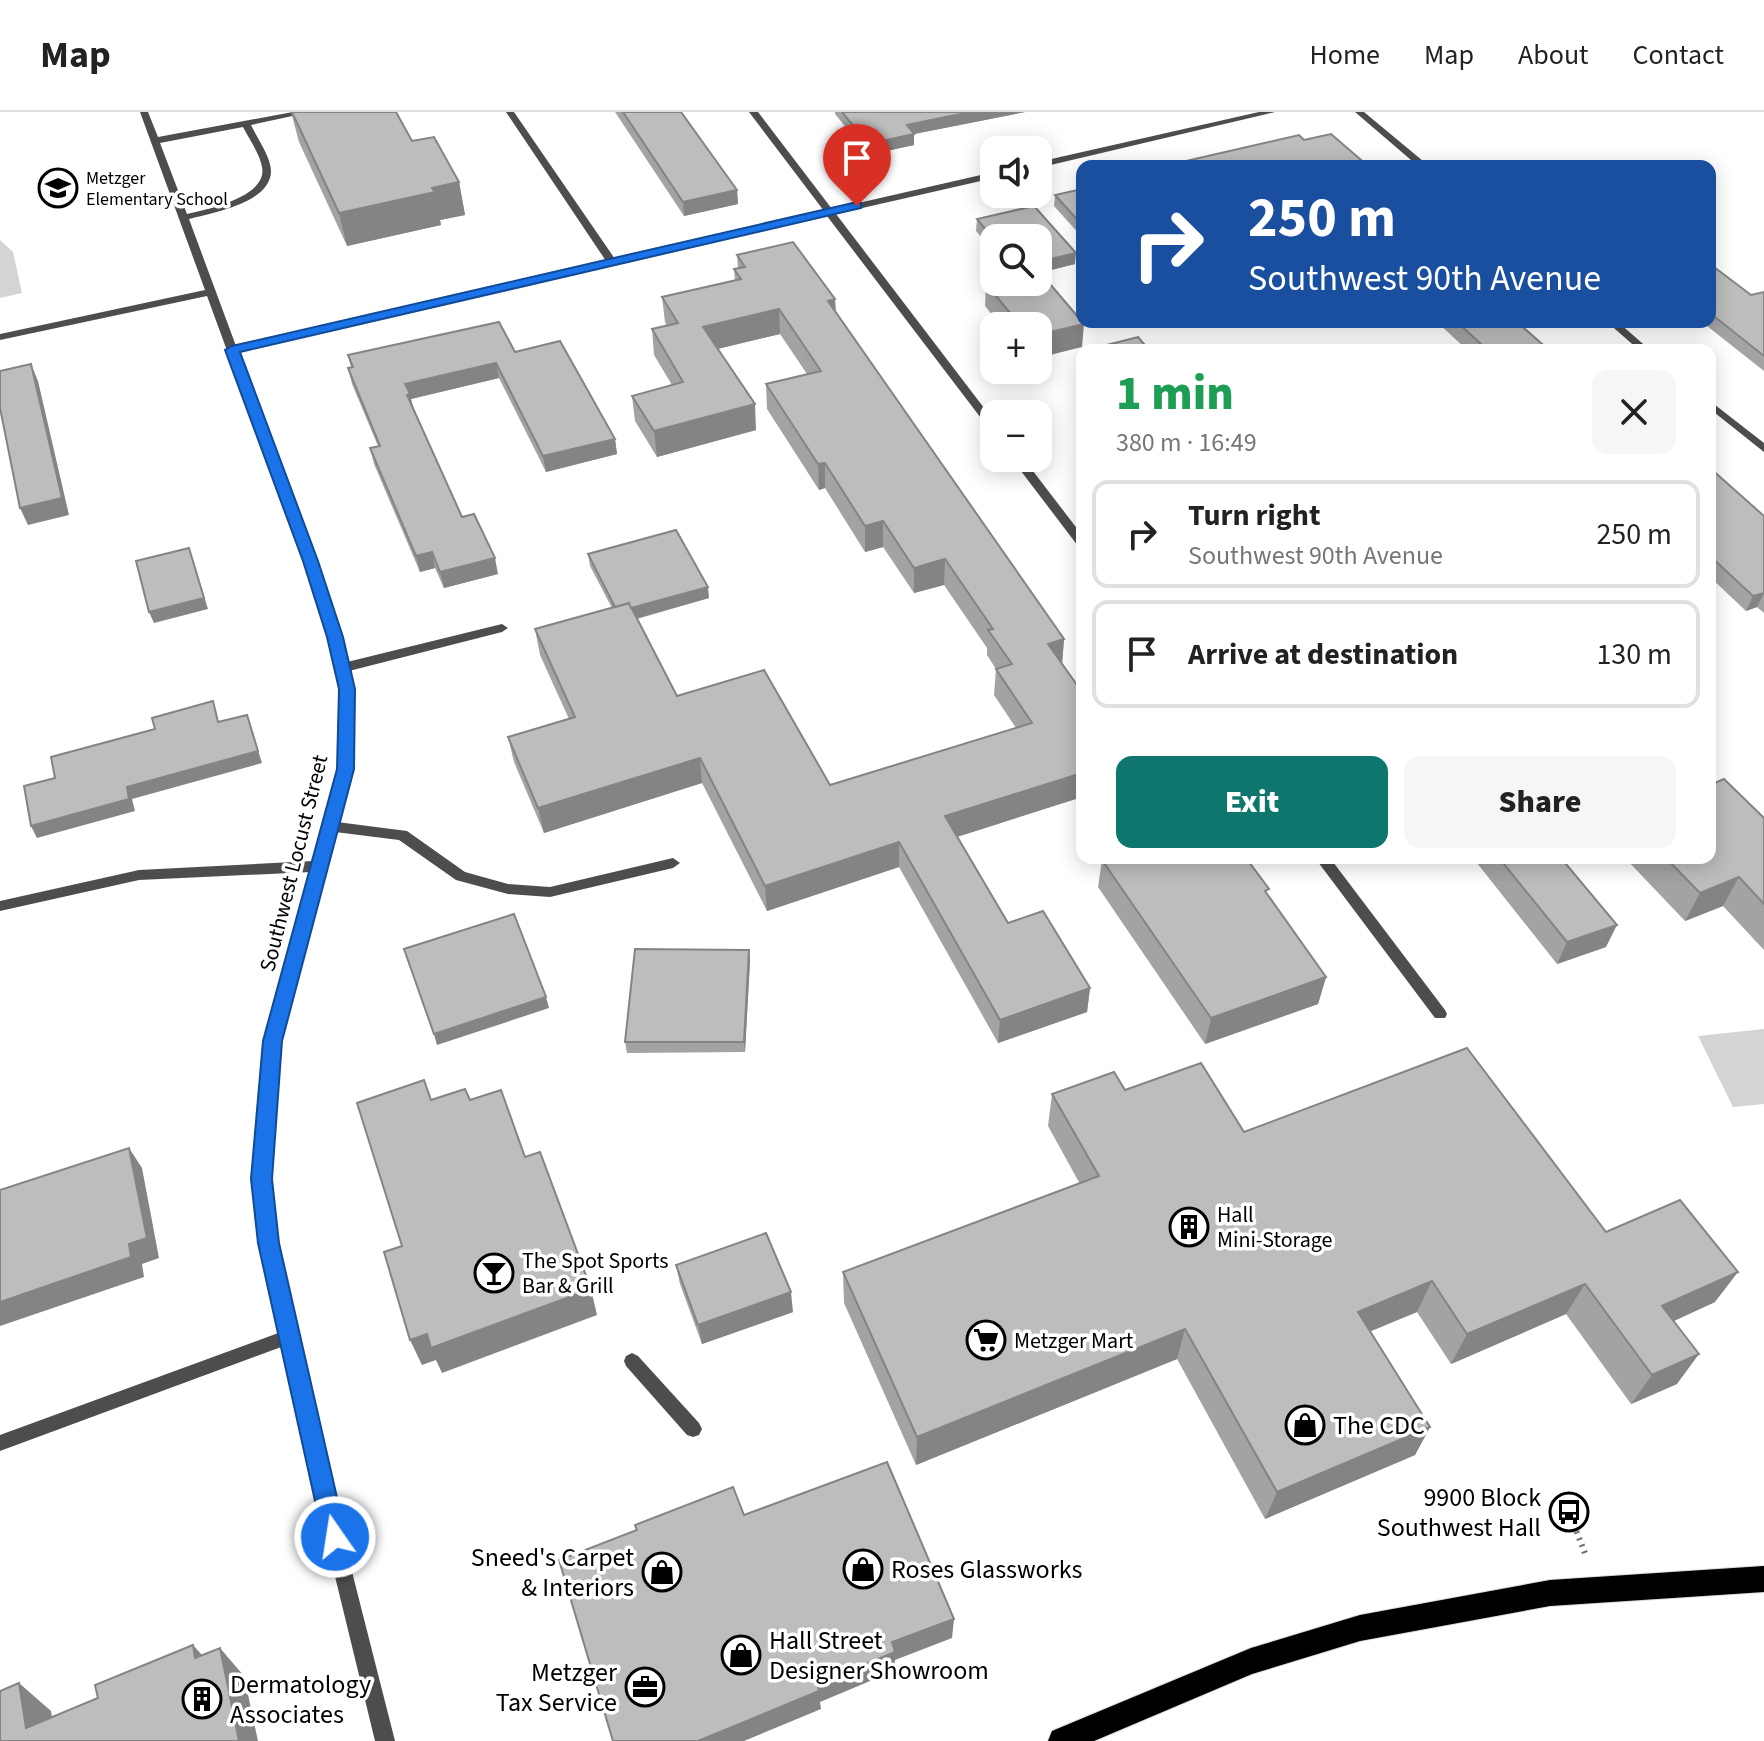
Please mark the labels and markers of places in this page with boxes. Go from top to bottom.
pin [823,124,891,206]
place label: Metzger Elementary School [86,166,228,212]
school or university icon: Metzger Elementary School [37,167,79,209]
place label: Hall Mini-Storage [1217,1199,1333,1256]
building icon: Hall Mini-Storage [1168,1206,1210,1248]
place label: The Spot Sports Bar & Grill [522,1245,668,1302]
bar icon: The Spot Sports Bar & Grill [473,1252,515,1294]
supermarket icon: Metzger Mart [965,1319,1007,1361]
place label: Metzger Mart [1014,1325,1134,1357]
shop icon: The CDC [1284,1404,1326,1446]
place label: The CDC [1333,1407,1425,1444]
place label: 9900 Block Southwest Hall [1377,1479,1541,1546]
bus stop icon: 9900 Block Southwest Hall [1548,1491,1590,1533]
place label: Sneed's Carpet & Interiors [471,1539,634,1606]
shop icon: Roses Glassworks [842,1548,884,1590]
shop icon: Sneed's Carpet & Interiors [641,1551,683,1593]
place label: Roses Glassworks [891,1551,1083,1588]
place label: Hall Street Designer Showroom [769,1622,989,1689]
shop icon: Hall Street Designer Showroom [720,1634,762,1676]
place label: Metzger Tax Service [496,1654,618,1721]
place label: Dermatology Associates [230,1666,371,1733]
office icon: Metzger Tax Service [624,1666,666,1708]
building icon: Dermatology Associates [181,1678,223,1720]

